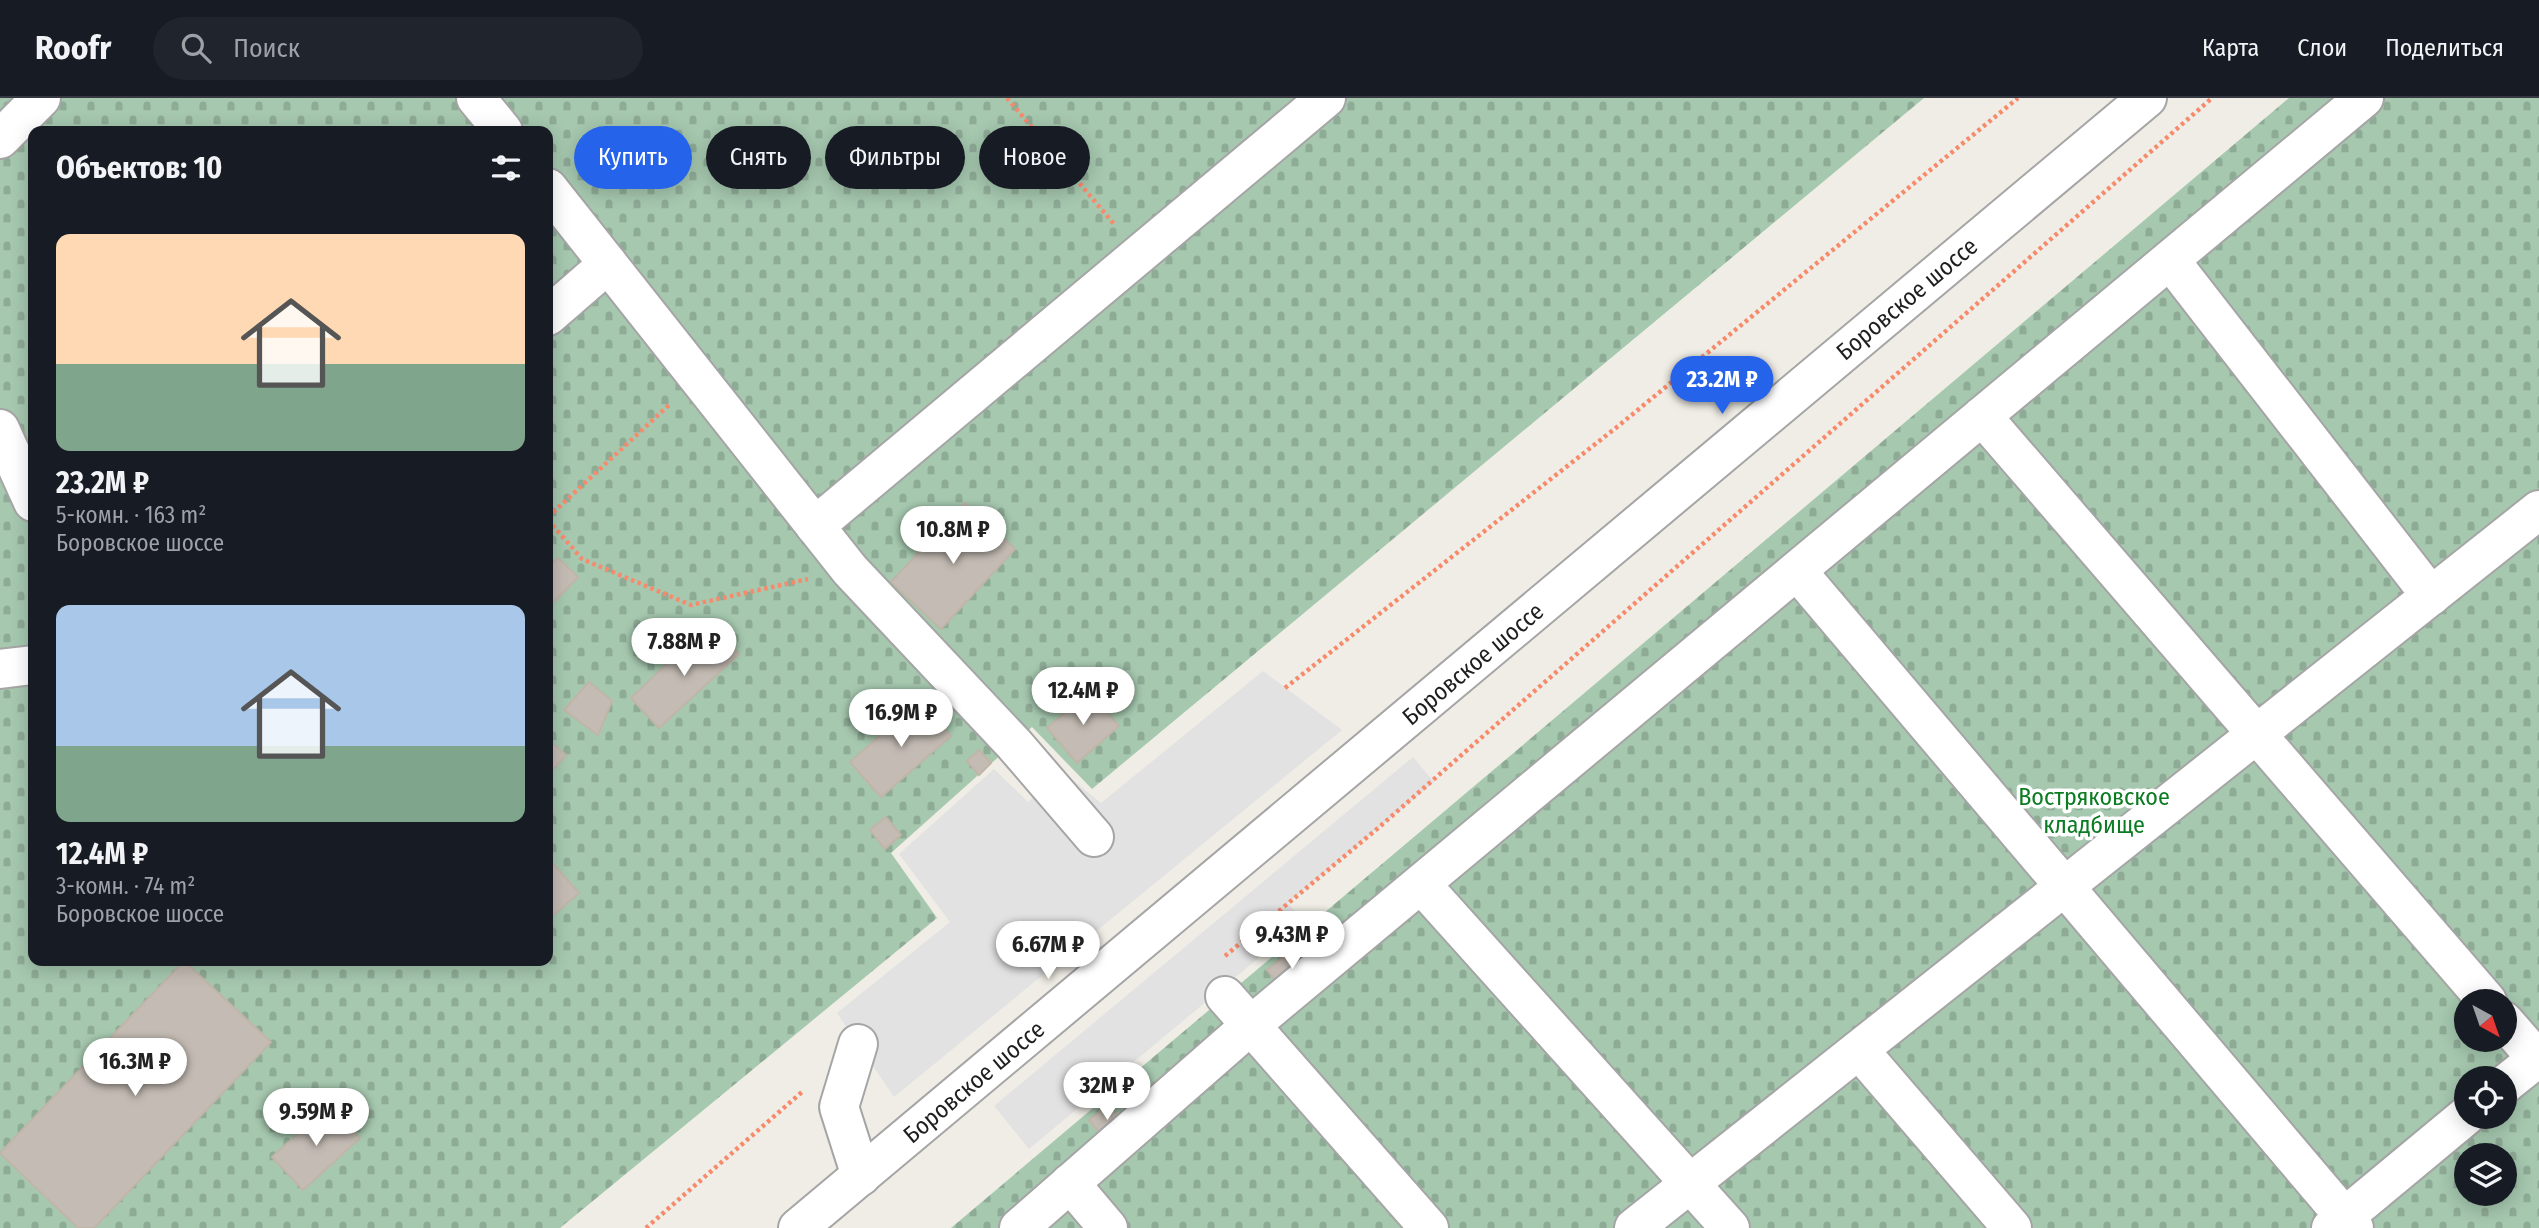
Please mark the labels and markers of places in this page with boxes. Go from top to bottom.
pin: 23.2M ₽ [1657,356,1787,416]
pin: 10.8M ₽ [888,506,1018,566]
pin: 7.88M ₽ [619,618,749,678]
pin: 12.4M ₽ [1018,668,1148,727]
pin: 16.9M ₽ [836,690,966,749]
pin: 9.43M ₽ [1227,912,1357,971]
pin: 6.67M ₽ [983,922,1113,981]
pin: 16.3M ₽ [70,1038,200,1098]
pin: 32M ₽ [1058,1062,1156,1122]
pin: 9.59M ₽ [251,1088,381,1148]

